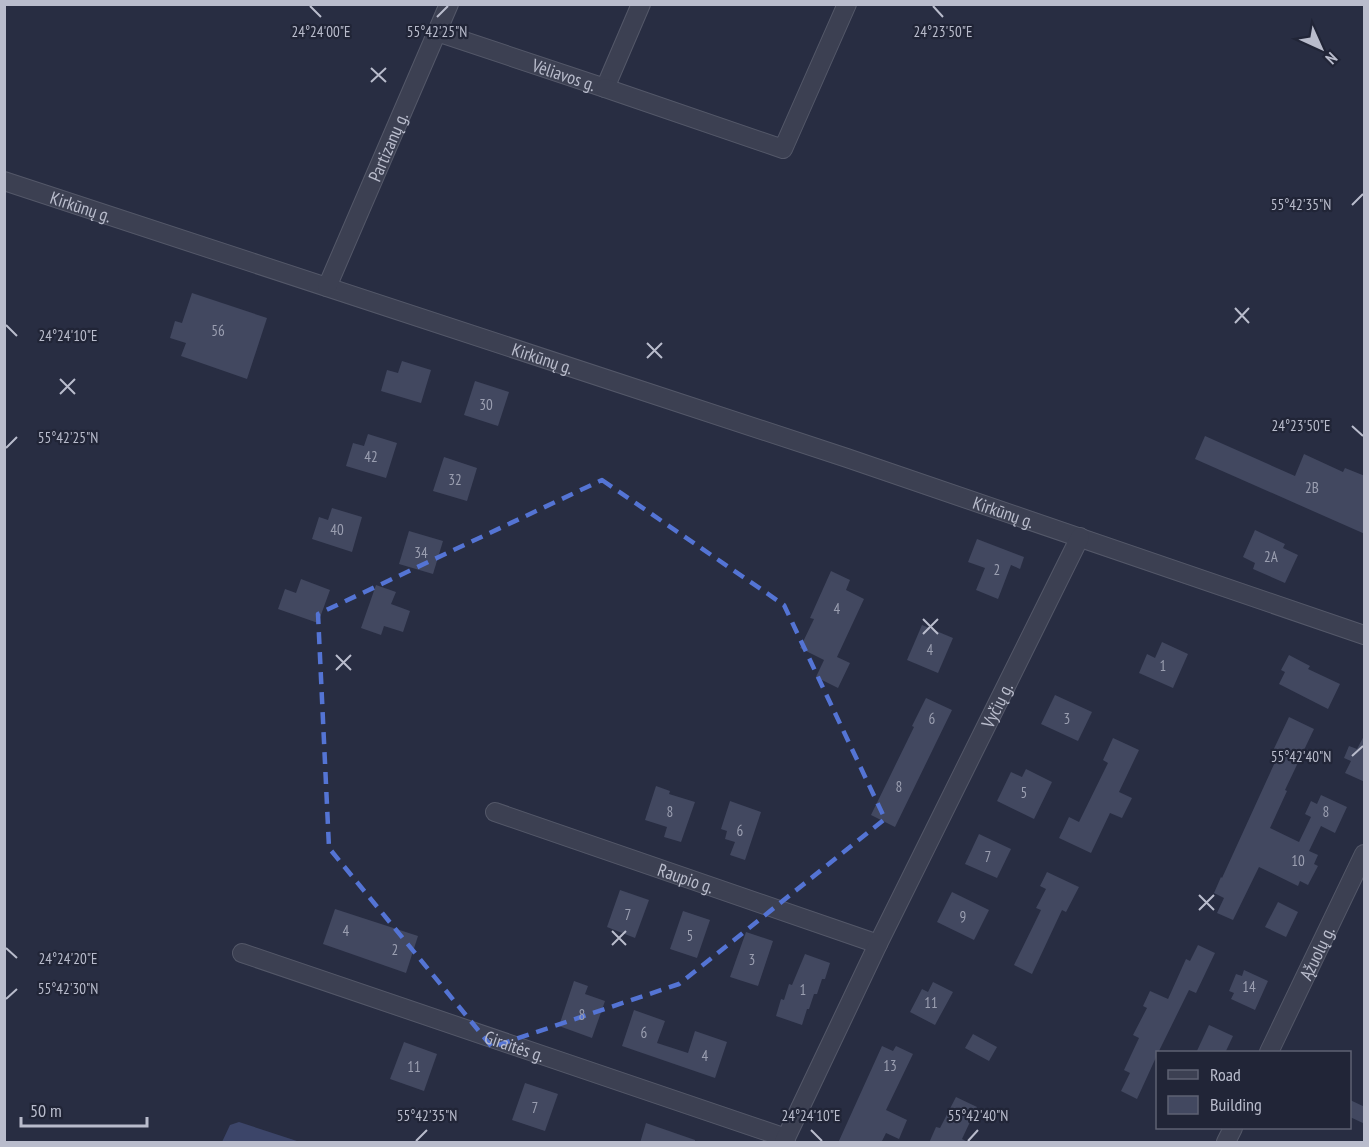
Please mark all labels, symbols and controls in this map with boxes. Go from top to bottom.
north arrow [1291,18,1351,78]
text: 24°24'00"E [291,22,351,41]
text: 55°42'25"N [407,22,467,41]
text: 24°23'50"E [913,22,973,41]
text: N [1321,48,1342,69]
street label: Vėliavos g. [528,53,599,96]
street label: Partizanų g. [362,108,413,185]
street label: Kirkūnų g. [47,186,114,227]
text: 55°42'35"N [1271,195,1331,214]
house number: 56 [211,321,225,340]
text: 24°24'10"E [38,326,98,345]
street label: Kirkūnų g. [509,337,576,379]
house number: 30 [479,395,493,414]
text: 24°23'50"E [1271,416,1331,435]
text: 55°42'25"N [38,428,98,447]
house number: 42 [364,447,378,466]
house number: 32 [448,470,462,489]
house number: 2B [1305,478,1319,497]
street label: Kirkūnų g. [970,491,1037,533]
house number: 40 [330,520,344,539]
house number: 34 [414,543,428,562]
house number: 2A [1264,547,1279,566]
house number: 2 [994,560,1000,579]
house number: 4 [834,599,841,618]
house number: 4 [927,640,934,659]
house number: 1 [1160,656,1166,675]
street label: Vyčių g. [975,678,1018,732]
house number: 6 [929,709,936,728]
house number: 3 [1064,709,1070,728]
text: 55°42'40"N [1271,747,1331,766]
house number: 8 [896,777,902,796]
house number: 5 [1021,783,1027,802]
house number: 8 [667,802,673,821]
house number: 8 [1323,802,1329,821]
house number: 6 [737,821,744,840]
house number: 7 [985,847,991,866]
house number: 10 [1291,851,1305,870]
street label: Raupio g. [655,857,717,898]
house number: 7 [625,905,631,924]
house number: 9 [960,907,966,926]
house number: 4 [343,921,350,940]
street label: Ąžuolų g. [1294,922,1339,984]
house number: 5 [687,926,693,945]
house number: 2 [392,940,398,959]
text: 24°24'20"E [38,949,98,968]
house number: 3 [749,950,755,969]
house number: 14 [1242,977,1256,996]
text: 55°42'30"N [38,979,98,998]
house number: 1 [800,980,806,999]
house number: 11 [924,993,938,1012]
house number: 8 [579,1005,585,1024]
house number: 6 [641,1023,648,1042]
street label: Giraitės g. [482,1025,548,1067]
house number: 4 [702,1046,709,1065]
legend [1156,1051,1351,1129]
house number: 13 [883,1056,897,1075]
house number: 11 [407,1057,421,1076]
text: Road [1210,1063,1241,1086]
scale bar [21,1090,147,1128]
text: Building [1210,1093,1262,1116]
house number: 7 [532,1098,538,1117]
text: 50 m [30,1099,62,1122]
text: 55°42'35"N [397,1106,457,1125]
text: 24°24'10"E [781,1106,841,1125]
text: 55°42'40"N [948,1106,1008,1125]

